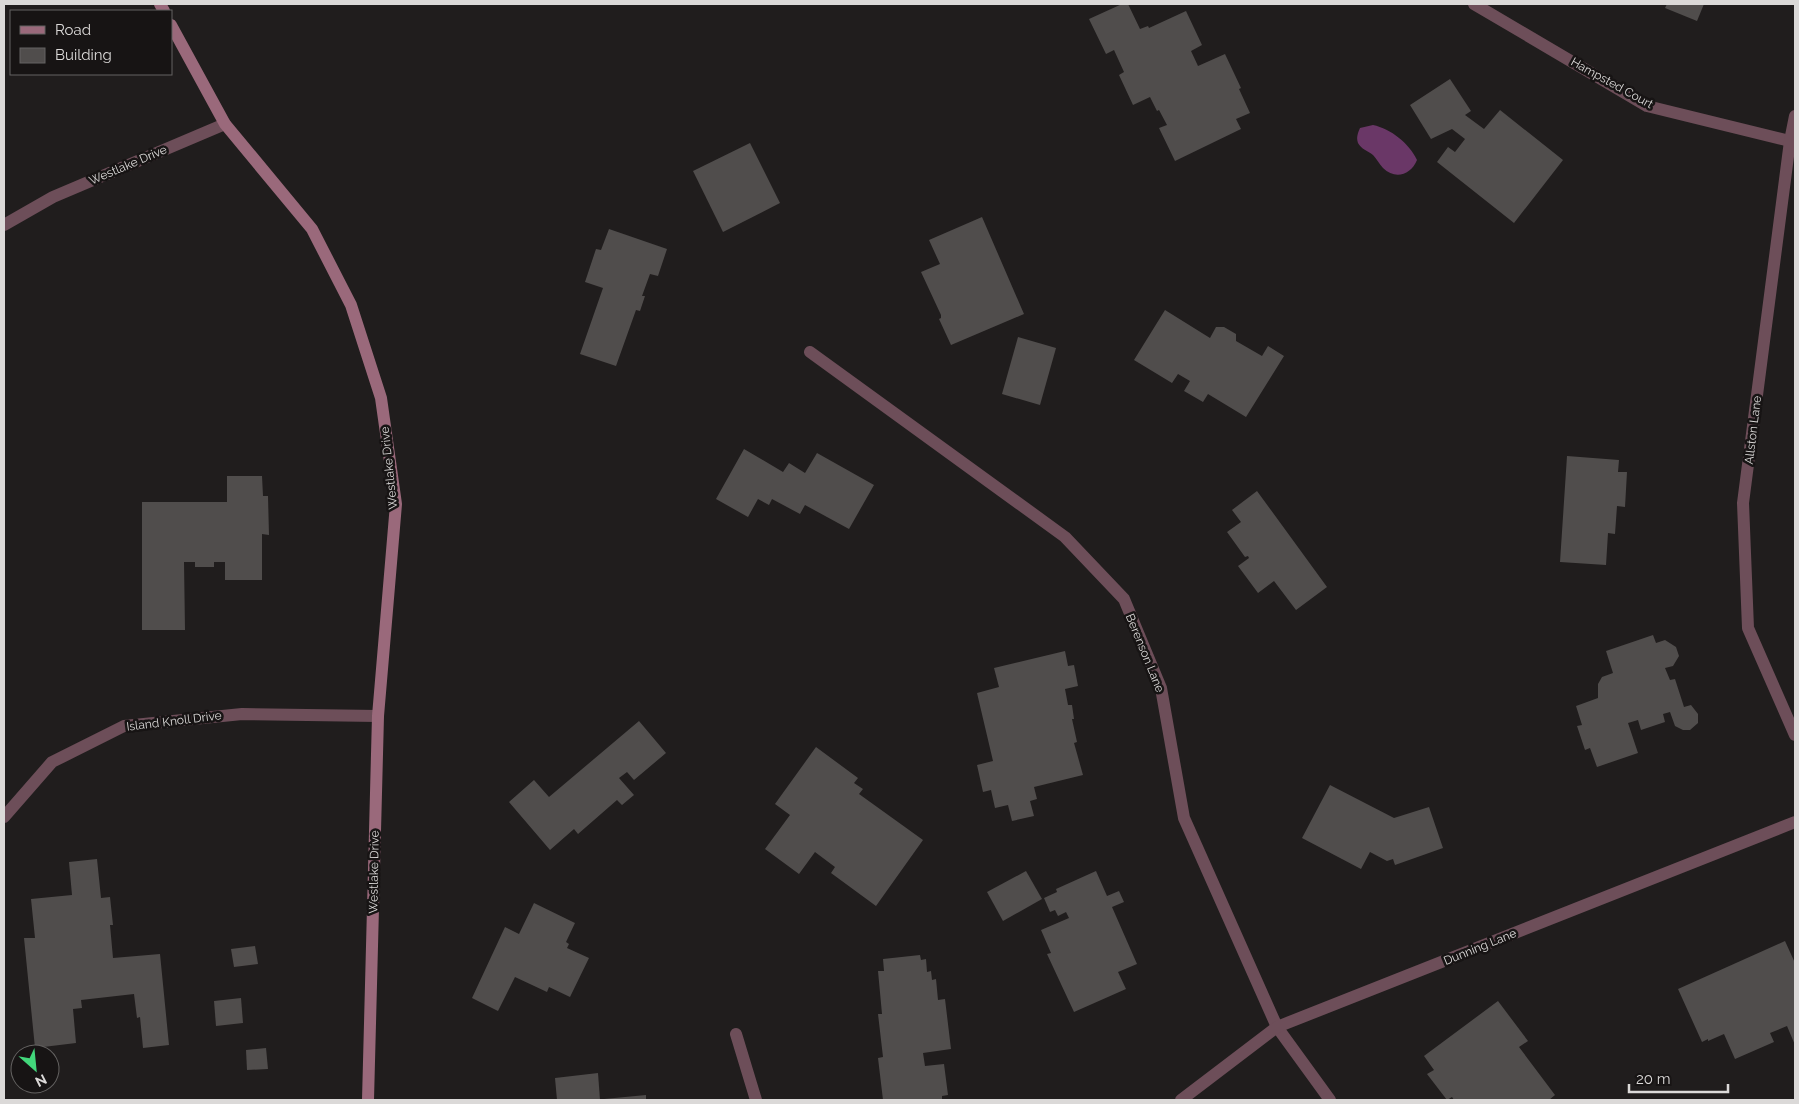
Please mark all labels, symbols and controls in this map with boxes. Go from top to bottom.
legend [10,10,172,75]
text: Road [55,21,91,39]
text: Building [55,46,112,64]
street label: Hampsted Court [1568,55,1656,111]
street label: Westlake Drive [87,142,169,188]
street label: Allston Lane [1742,395,1764,465]
street label: Westlake Drive [378,426,400,510]
street label: Berenson Lane [1123,612,1167,694]
street label: Island Knoll Drive [126,708,222,734]
street label: Westlake Drive [366,830,382,914]
street label: Dunning Lane [1442,926,1518,968]
north arrow [10,1044,60,1094]
scale bar [1629,1062,1728,1094]
text: 20 m [1636,1070,1671,1088]
text: N [33,1071,49,1090]

